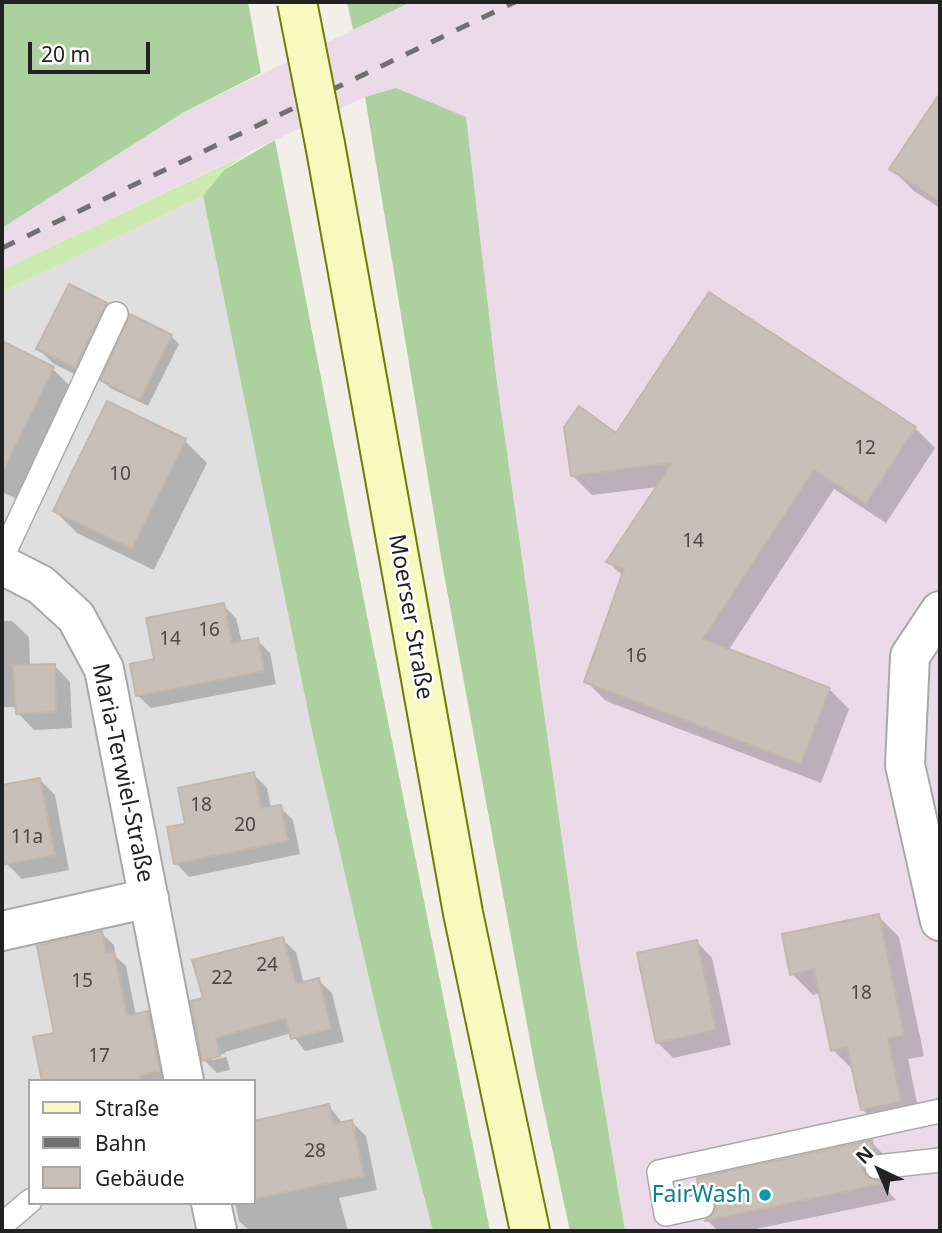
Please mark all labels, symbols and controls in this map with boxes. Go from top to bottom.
scale bar [32,28,154,72]
text: 20 m [41,40,90,68]
house number: 12 [854,438,876,460]
house number: 10 [109,464,131,486]
house number: 14 [682,531,704,553]
street label: Moerser Straße [382,532,438,702]
house number: 16 [198,620,220,642]
house number: 14 [159,629,181,651]
house number: 16 [625,646,647,668]
street label: Maria-Terwiel-Straße [85,661,159,885]
house number: 18 [190,795,212,817]
house number: 20 [234,815,256,837]
house number: 11a [11,827,43,849]
house number: 24 [256,955,278,977]
house number: 22 [211,968,233,990]
house number: 15 [71,971,93,993]
house number: 18 [850,983,872,1005]
house number: 17 [88,1046,110,1068]
legend [28,1079,256,1205]
text: Straße [95,1094,159,1122]
text: Bahn [95,1129,146,1157]
north arrow [844,1135,914,1205]
text: N [850,1140,879,1170]
house number: 28 [304,1141,326,1163]
text: Gebäude [95,1164,185,1192]
place label: FairWash [652,1181,751,1209]
marker: FairWash [757,1187,773,1203]

